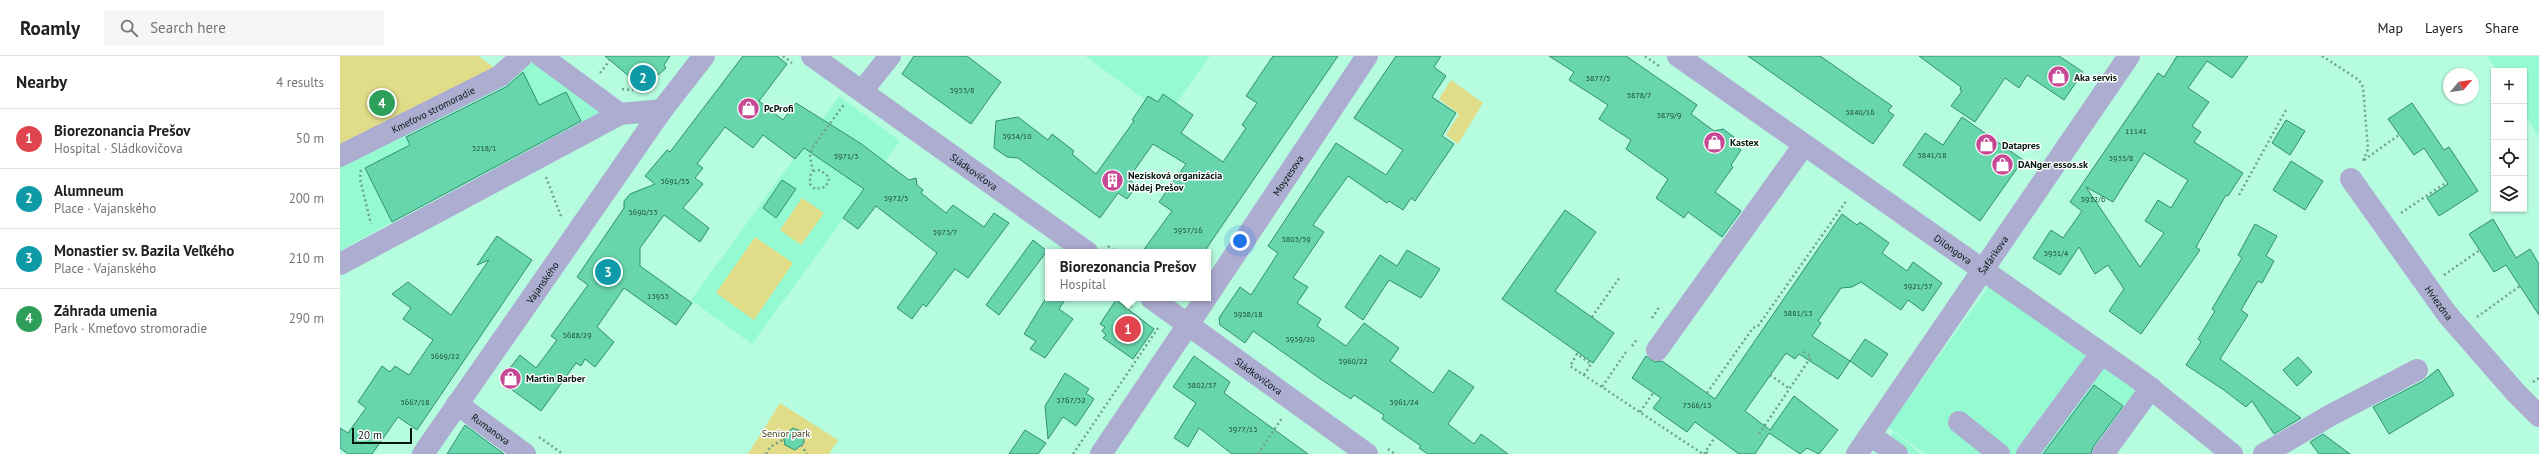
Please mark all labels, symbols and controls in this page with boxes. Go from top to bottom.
search box [104,10,384,46]
text: Roamly [20,16,80,40]
icon: search [118,17,140,39]
text: Search here [150,18,226,37]
text: Map [2377,19,2403,37]
text: Layers [2425,19,2463,37]
text: Share [2485,19,2519,37]
pin: 2 [630,63,656,93]
shop icon: Aka servis [2046,64,2072,90]
north arrow [2443,68,2479,104]
map controls [2491,68,2527,212]
button: + [2491,68,2527,104]
text: Nearby [16,71,67,93]
place label: Aka servis [2074,71,2117,84]
house number: 5877/5 [1586,73,1610,83]
text: 4 results [276,74,324,91]
street label: Kmeťovo stromoradie [389,83,477,136]
house number: 5953/8 [950,85,974,95]
pin: 4 [369,88,395,118]
house number: 5878/7 [1627,90,1651,100]
shop icon: PcProfi [735,95,761,121]
place label: PcProfi [764,102,794,115]
button: − [2491,104,2527,140]
house number: 5840/16 [1846,107,1875,117]
house number: 5879/9 [1657,110,1681,120]
text: Biorezonancia Prešov [54,121,191,140]
house number: 11141 [2125,126,2147,136]
shop icon: Kastex [1702,129,1728,155]
text: 1 [25,130,33,147]
text: 50 m [296,130,324,147]
house number: 5954/10 [1003,131,1032,141]
shop icon: Datapres [1974,132,2000,158]
place label: Kastex [1730,136,1759,149]
place label: Datapres [2002,139,2040,152]
text: Hospital · Sládkovičova [54,140,183,157]
button: locate [2491,140,2527,176]
house number: 3218/1 [472,143,496,153]
street label: Sládkovičova [948,150,1000,193]
house number: 5841/18 [1918,150,1947,160]
house number: 5971/3 [834,151,858,161]
shop icon: DANger essos.sk [1989,151,2015,177]
street label: Moyzesova [1269,152,1306,198]
house number: 5933/8 [2109,153,2133,163]
place label: DANger essos.sk [2018,158,2088,171]
building icon: Nezisková organizácia Nádej Prešov [1099,168,1125,194]
place label: Nezisková organizácia Nádej Prešov [1128,169,1222,194]
house number: 5691/35 [661,176,690,186]
button: layers [2491,176,2527,212]
text: Alumneum [54,181,124,200]
text: 2 [25,190,33,207]
text: 200 m [289,190,324,207]
house number: 5972/5 [884,193,908,203]
house number: 5932/6 [2081,194,2105,204]
text: Place · Vajanského [54,200,156,217]
house number: 5690/33 [629,207,658,217]
house number: 5957/16 [1174,225,1203,235]
house number: 5973/7 [933,227,957,237]
your location [1230,231,1250,251]
street label: Dilongova [1932,231,1975,267]
street label: Šafárikova [1975,233,2011,277]
house number: 5803/39 [1282,234,1311,244]
text: Monastier sv. Bazila Veľkého [54,241,234,260]
house number: 5931/4 [2044,248,2069,258]
popup [1045,249,1211,301]
text: 3 [25,250,33,267]
text: 210 m [289,250,324,267]
pin: 3 [595,257,621,287]
text: Biorezonancia Prešov [1060,257,1196,276]
street label: Vajanského [523,259,561,307]
text: Place · Vajanského [54,260,156,277]
text: Hospital [1060,276,1106,293]
house number: 5921/37 [1904,281,1933,291]
street label: Hviezdna [2422,283,2456,323]
house number: 13953 [647,291,669,301]
text: Záhrada umenia [54,301,157,320]
house number: 5881/13 [1784,308,1813,318]
house number: 5958/18 [1234,309,1263,319]
text: 4 [25,310,33,327]
text: 290 m [289,310,324,327]
pin: 1 [1115,314,1141,344]
text: Park · Kmeťovo stromoradie [54,320,207,337]
house number: 5688/29 [563,330,592,340]
house number: 5959/20 [1286,334,1315,344]
house number: 5669/22 [431,351,460,361]
street label: Sládkovičova [1233,354,1285,397]
house number: 5960/22 [1339,356,1368,366]
shop icon: Martin Barber [498,365,524,391]
place label: Martin Barber [526,372,586,385]
house number: 5802/37 [1188,380,1217,390]
house number: 5767/32 [1057,395,1086,405]
house number: 5667/18 [401,397,430,407]
house number: 5961/24 [1390,397,1419,407]
house number: 7366/15 [1683,400,1712,410]
street label: Rumanova [469,410,513,447]
house number: 5977/15 [1229,424,1258,434]
scale bar [352,426,412,445]
park label: Senior park [762,427,810,440]
text: 20 m [358,428,382,442]

